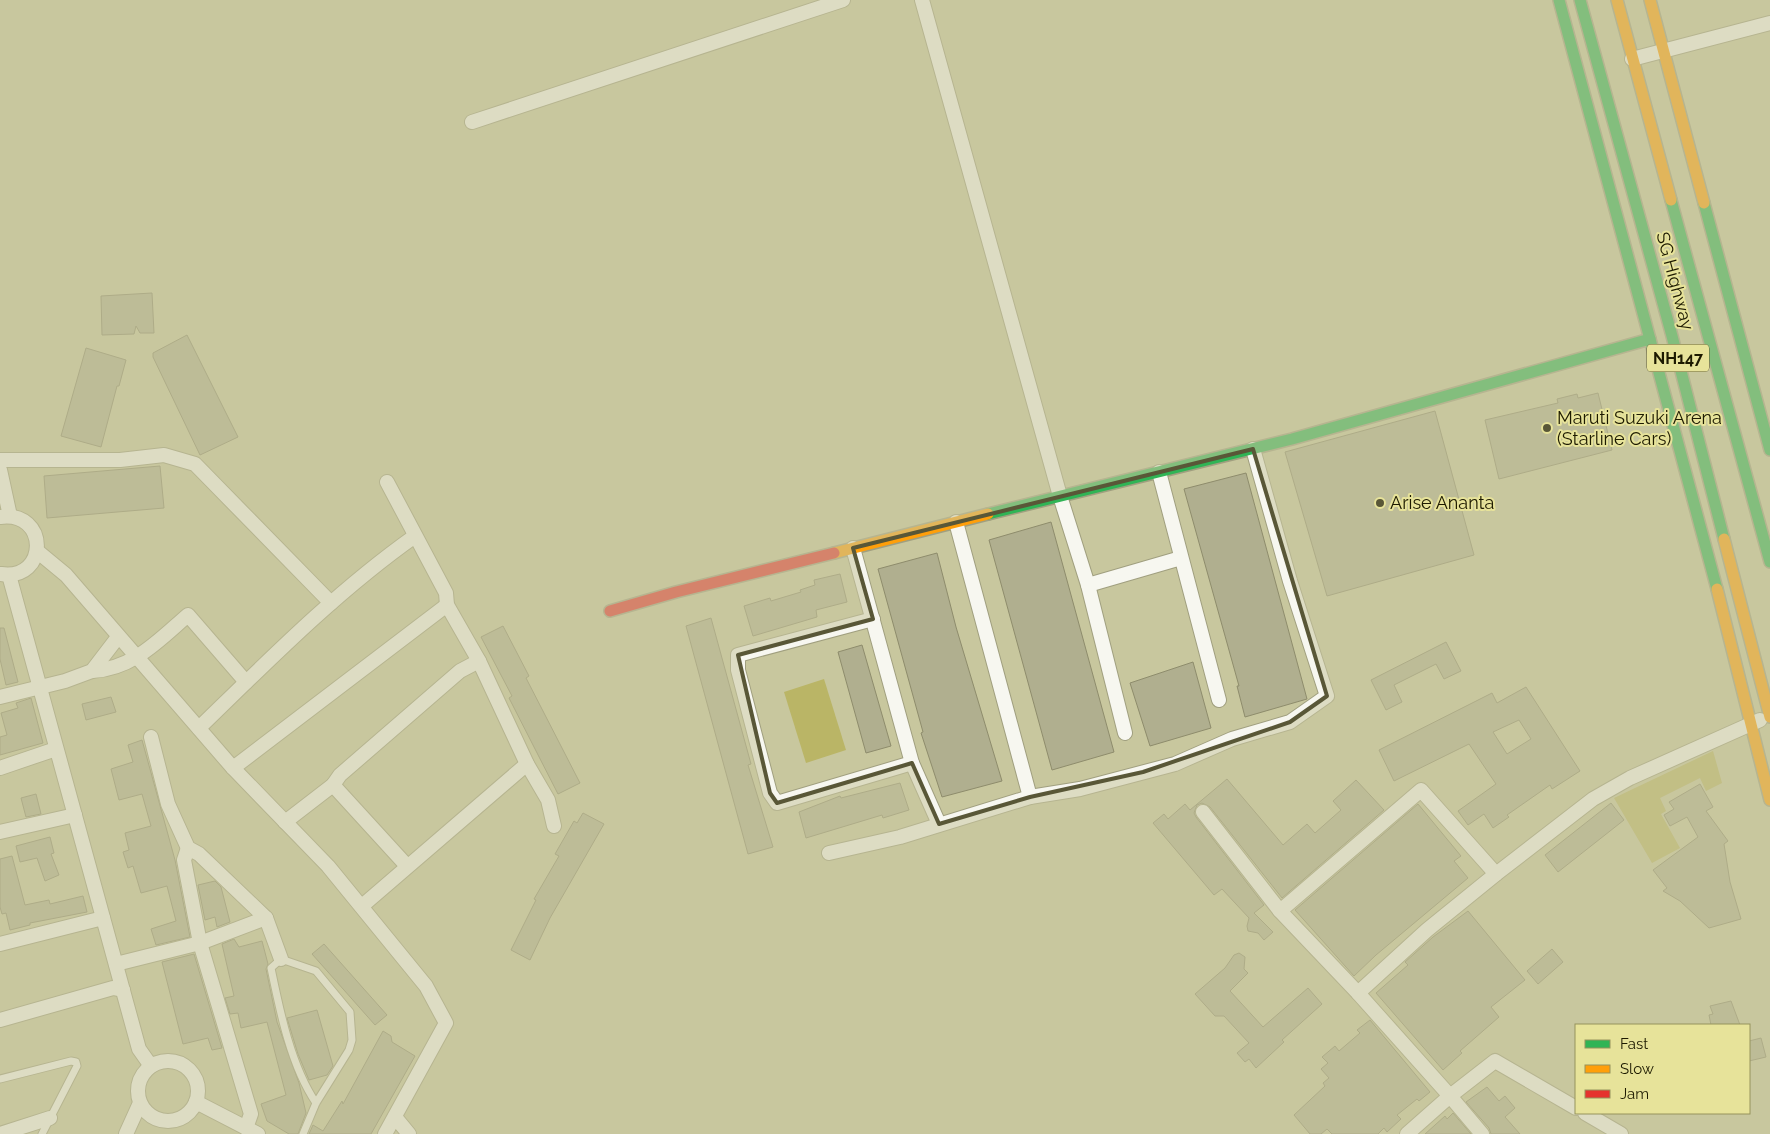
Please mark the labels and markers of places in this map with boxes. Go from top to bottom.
place label: Maruti Suzuki Arena (Starline Cars) [1557,407,1722,449]
marker: Maruti Suzuki Arena (Starline Cars) [1541,422,1553,434]
place label: Arise Ananta [1390,492,1494,513]
marker: Arise Ananta [1374,497,1386,509]

